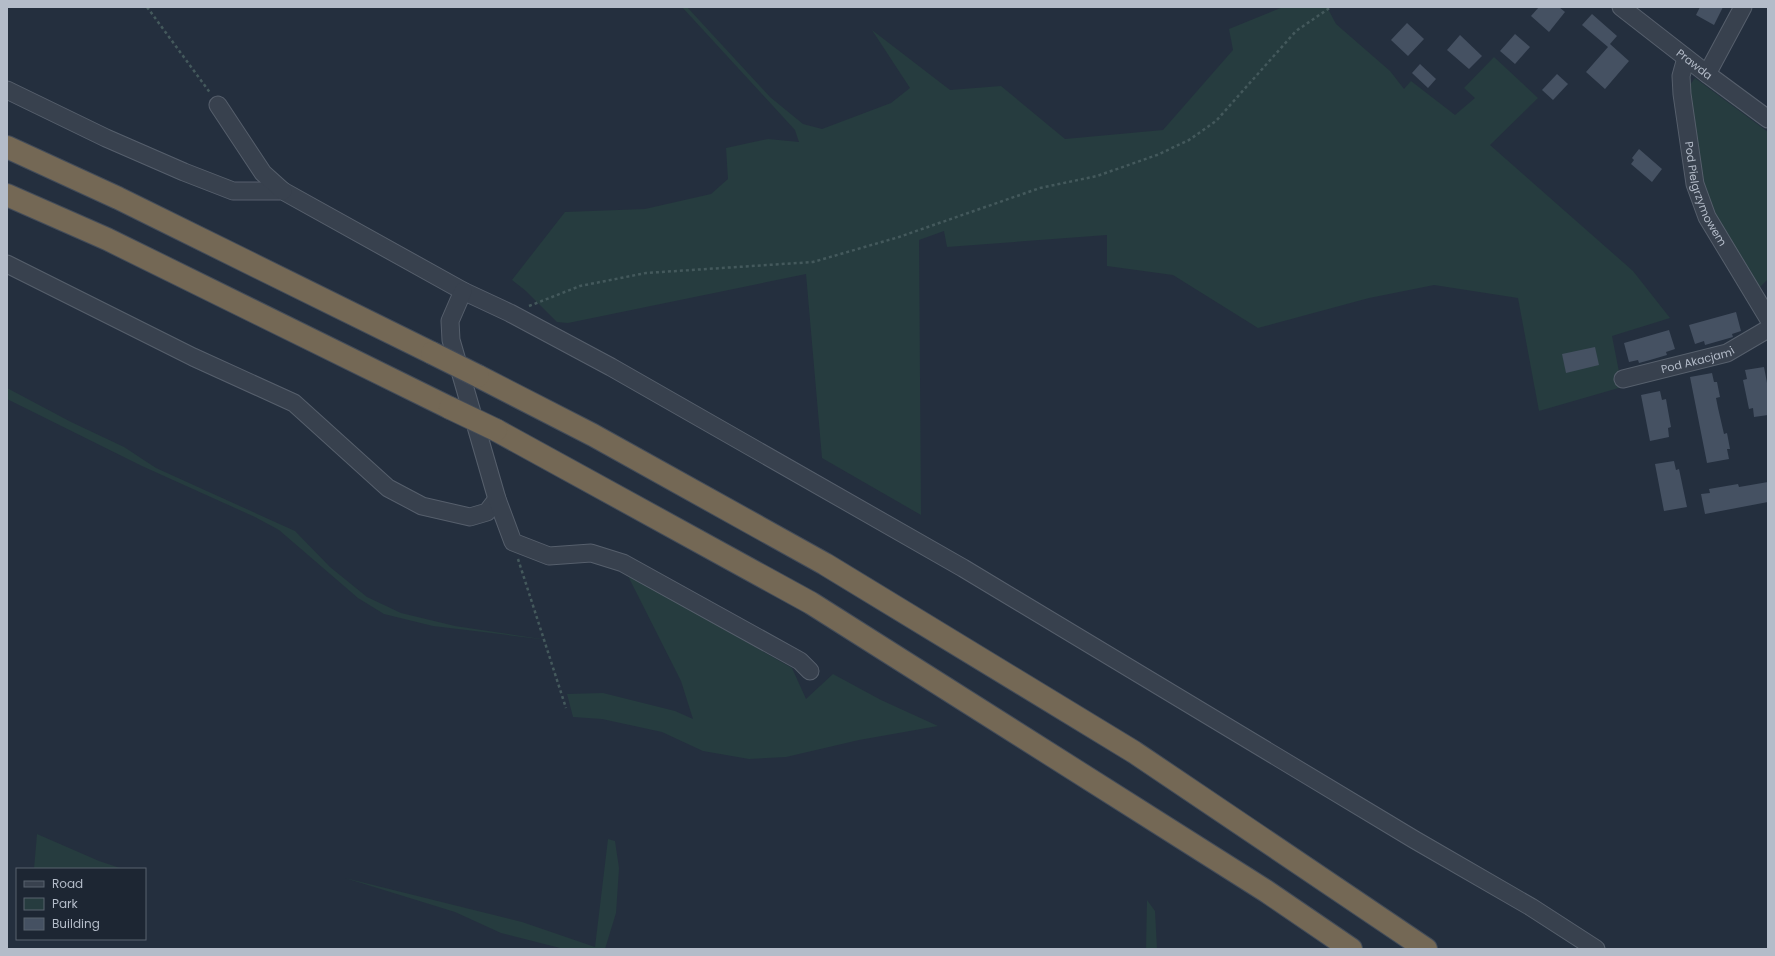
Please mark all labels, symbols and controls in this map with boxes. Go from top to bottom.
street label: Prawda [1673,45,1716,83]
street label: Pod Pielgrzymowem [1681,140,1731,249]
street label: Pod Akacjami [1659,342,1738,377]
legend [16,868,146,940]
text: Road [52,875,83,892]
text: Park [52,895,79,912]
text: Building [52,915,100,932]

